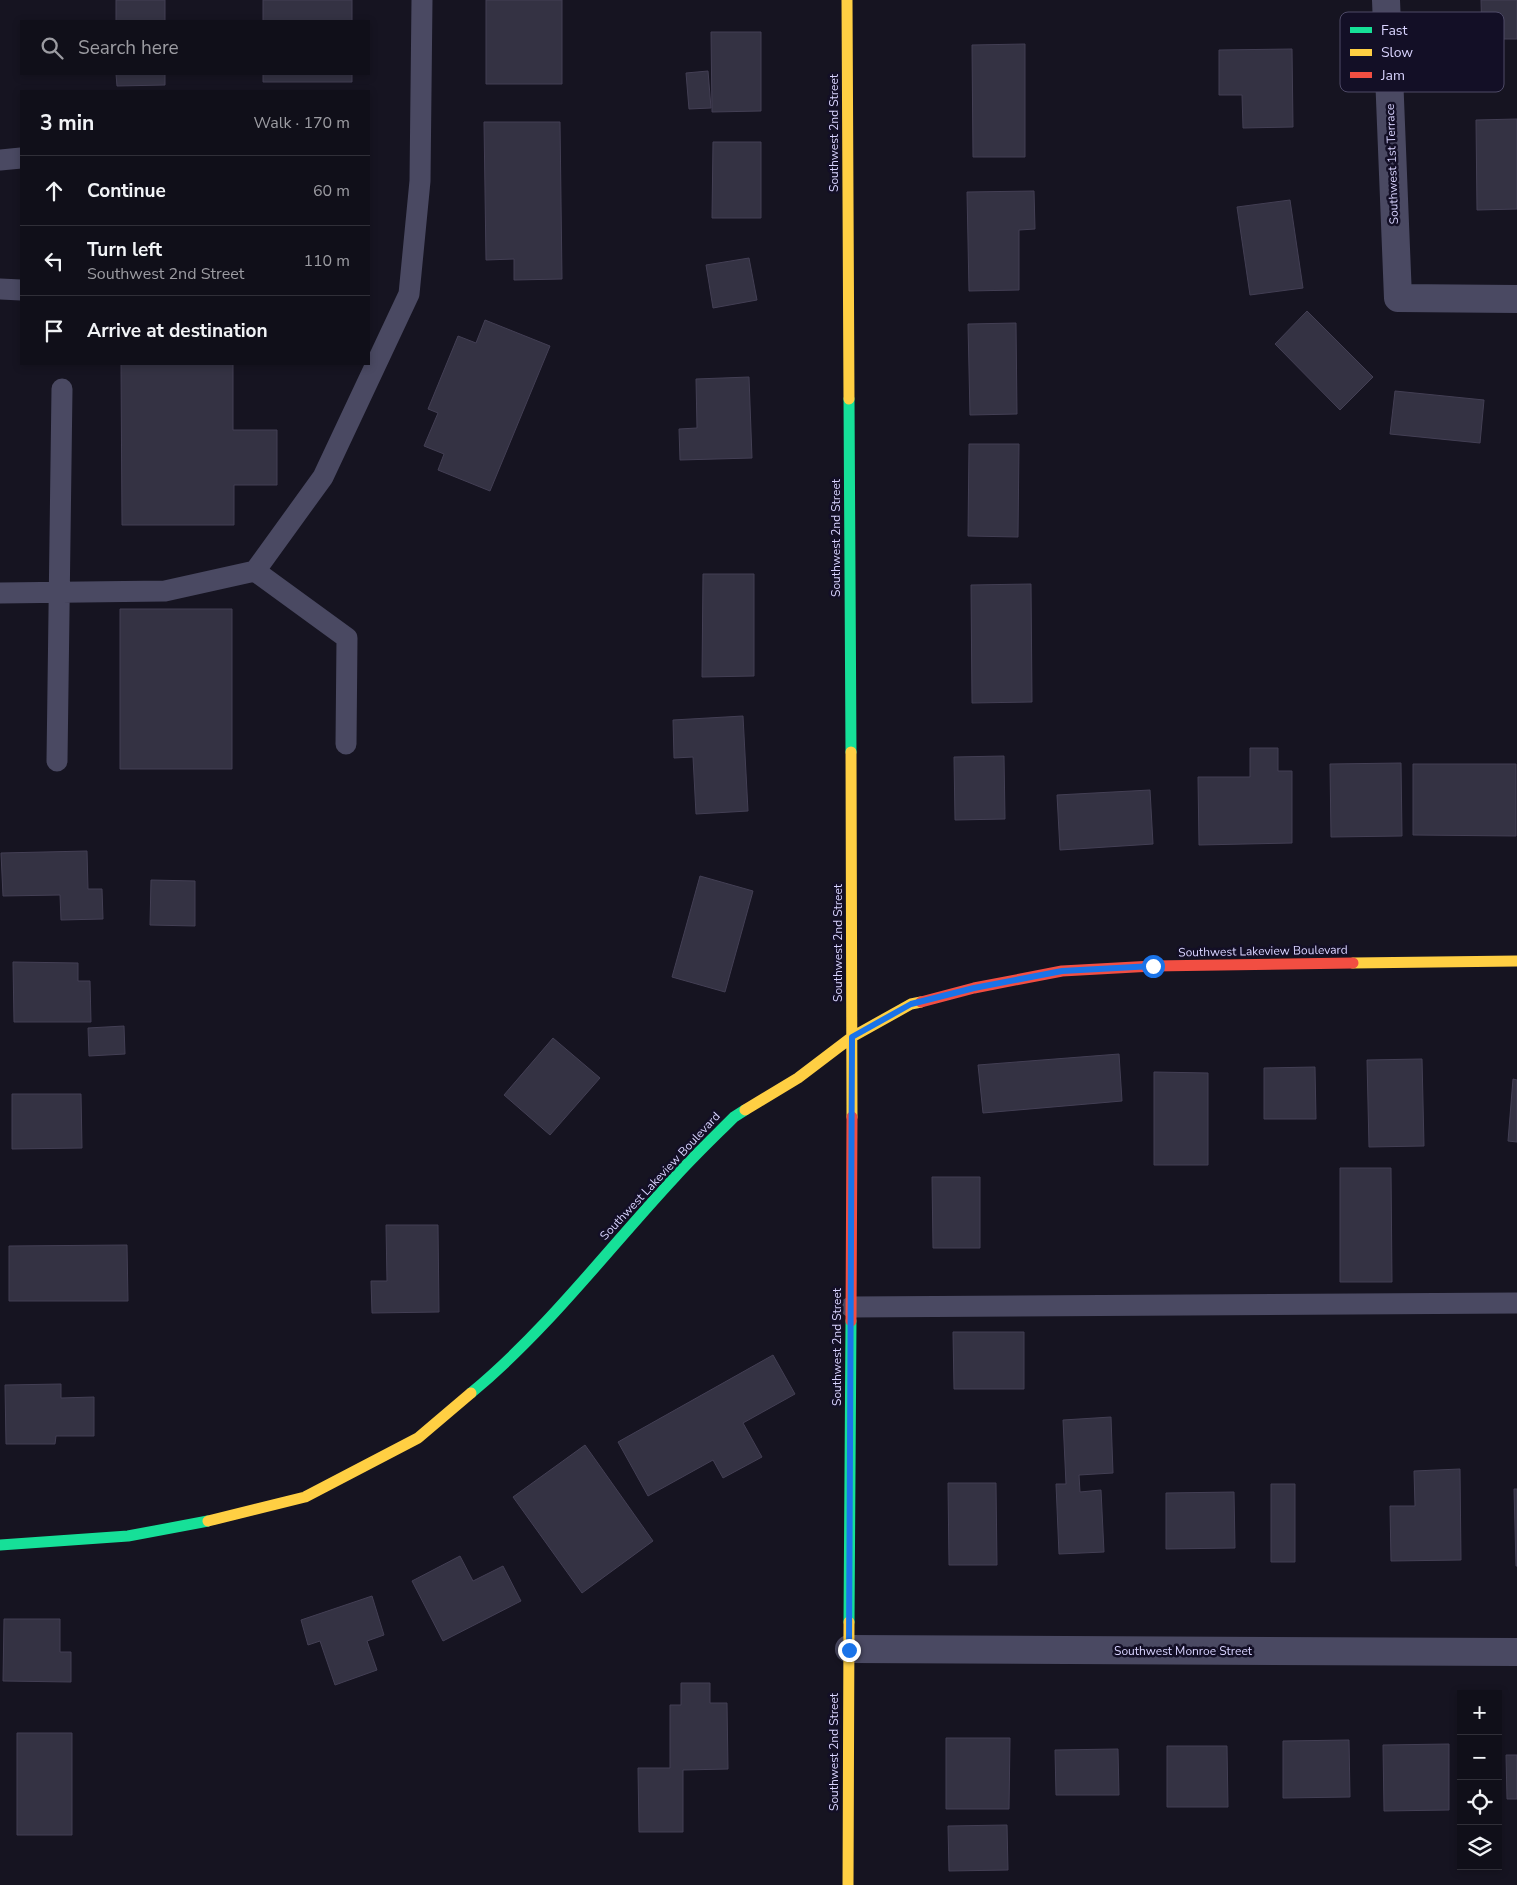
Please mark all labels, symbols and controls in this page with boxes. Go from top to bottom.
legend [1340,12,1504,92]
search box [20,20,370,75]
text: Fast [1381,21,1407,40]
icon: search [38,34,66,62]
text: Search here [78,35,179,61]
text: Slow [1381,43,1413,62]
text: Jam [1380,66,1405,85]
street label: Southwest 2nd Street [826,73,842,192]
street label: Southwest 1st Terrace [1382,103,1402,225]
text: 3 min [40,109,94,137]
text: Walk · 170 m [254,112,350,134]
icon: ahead [40,177,68,205]
text: Continue [87,178,166,204]
text: 60 m [313,180,350,202]
text: Turn left [87,237,162,263]
icon: left [40,247,68,275]
text: 110 m [303,250,350,272]
text: Southwest 2nd Street [87,263,244,285]
icon: arrive [40,317,68,345]
text: Arrive at destination [87,318,268,344]
street label: Southwest 2nd Street [828,478,844,597]
street label: Southwest 2nd Street [830,883,846,1002]
street label: Southwest Lakeview Boulevard [1178,942,1348,960]
route start [1142,955,1165,978]
street label: Southwest Lakeview Boulevard [596,1109,724,1243]
street label: Southwest 2nd Street [829,1287,845,1406]
route end [838,1639,861,1662]
street label: Southwest Monroe Street [1114,1643,1253,1659]
map controls [1457,1690,1502,1870]
button: + [1457,1690,1502,1735]
street label: Southwest 2nd Street [826,1692,842,1811]
button: − [1457,1735,1502,1780]
button: locate [1457,1780,1502,1825]
button: layers [1457,1825,1502,1870]

